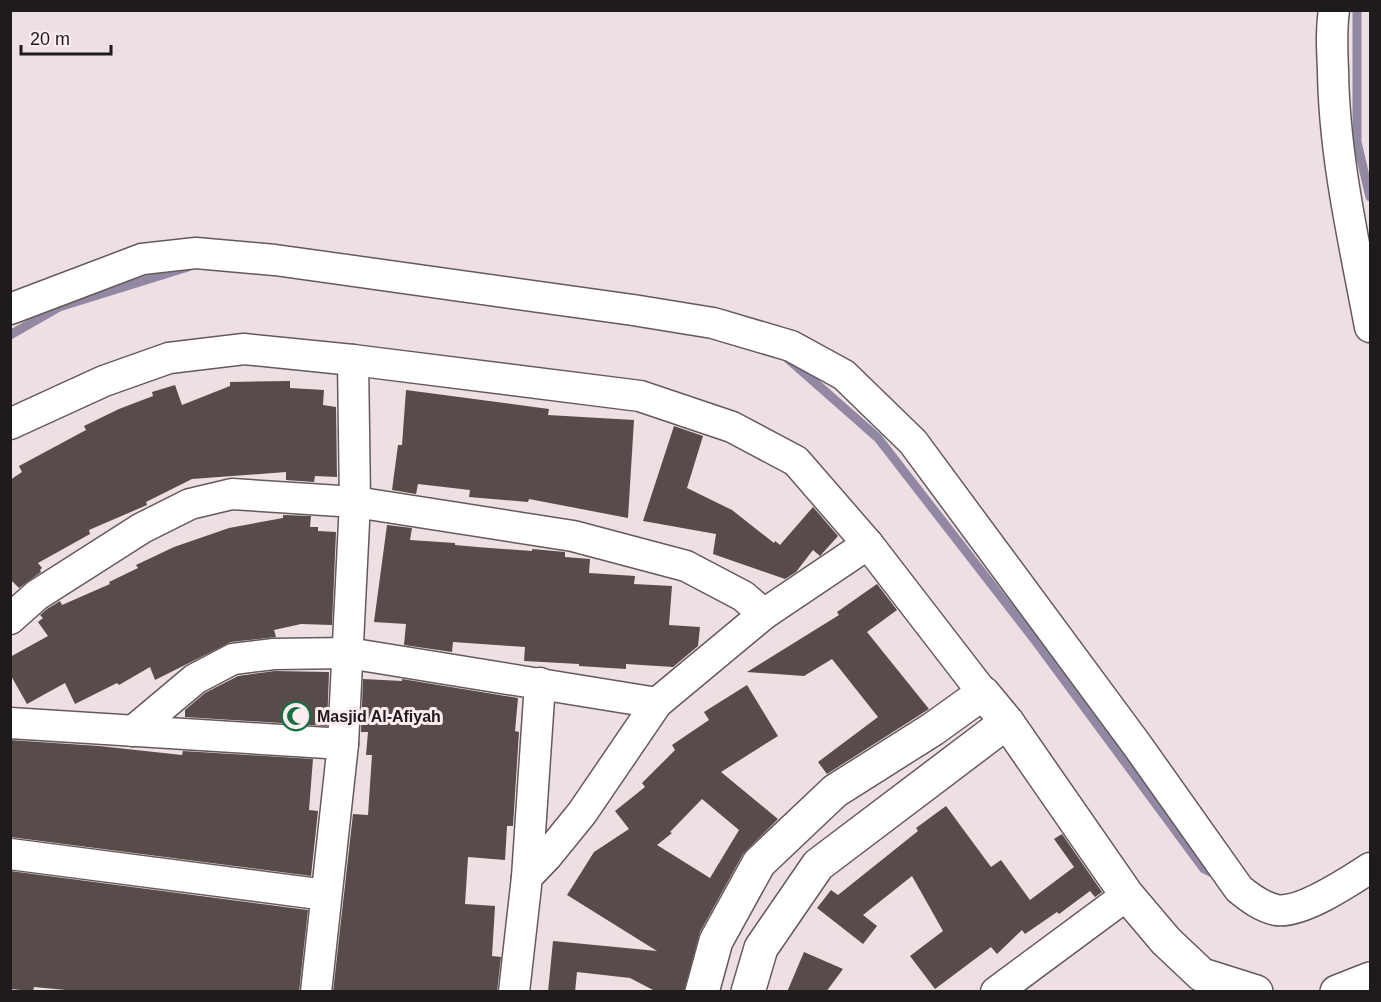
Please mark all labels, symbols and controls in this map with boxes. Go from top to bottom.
scale bar [21,18,111,56]
text: 20 m [30,29,70,49]
mosque icon: Masjid Al-Afiyah [280,700,312,732]
place label: Masjid Al-Afiyah [317,708,441,725]

